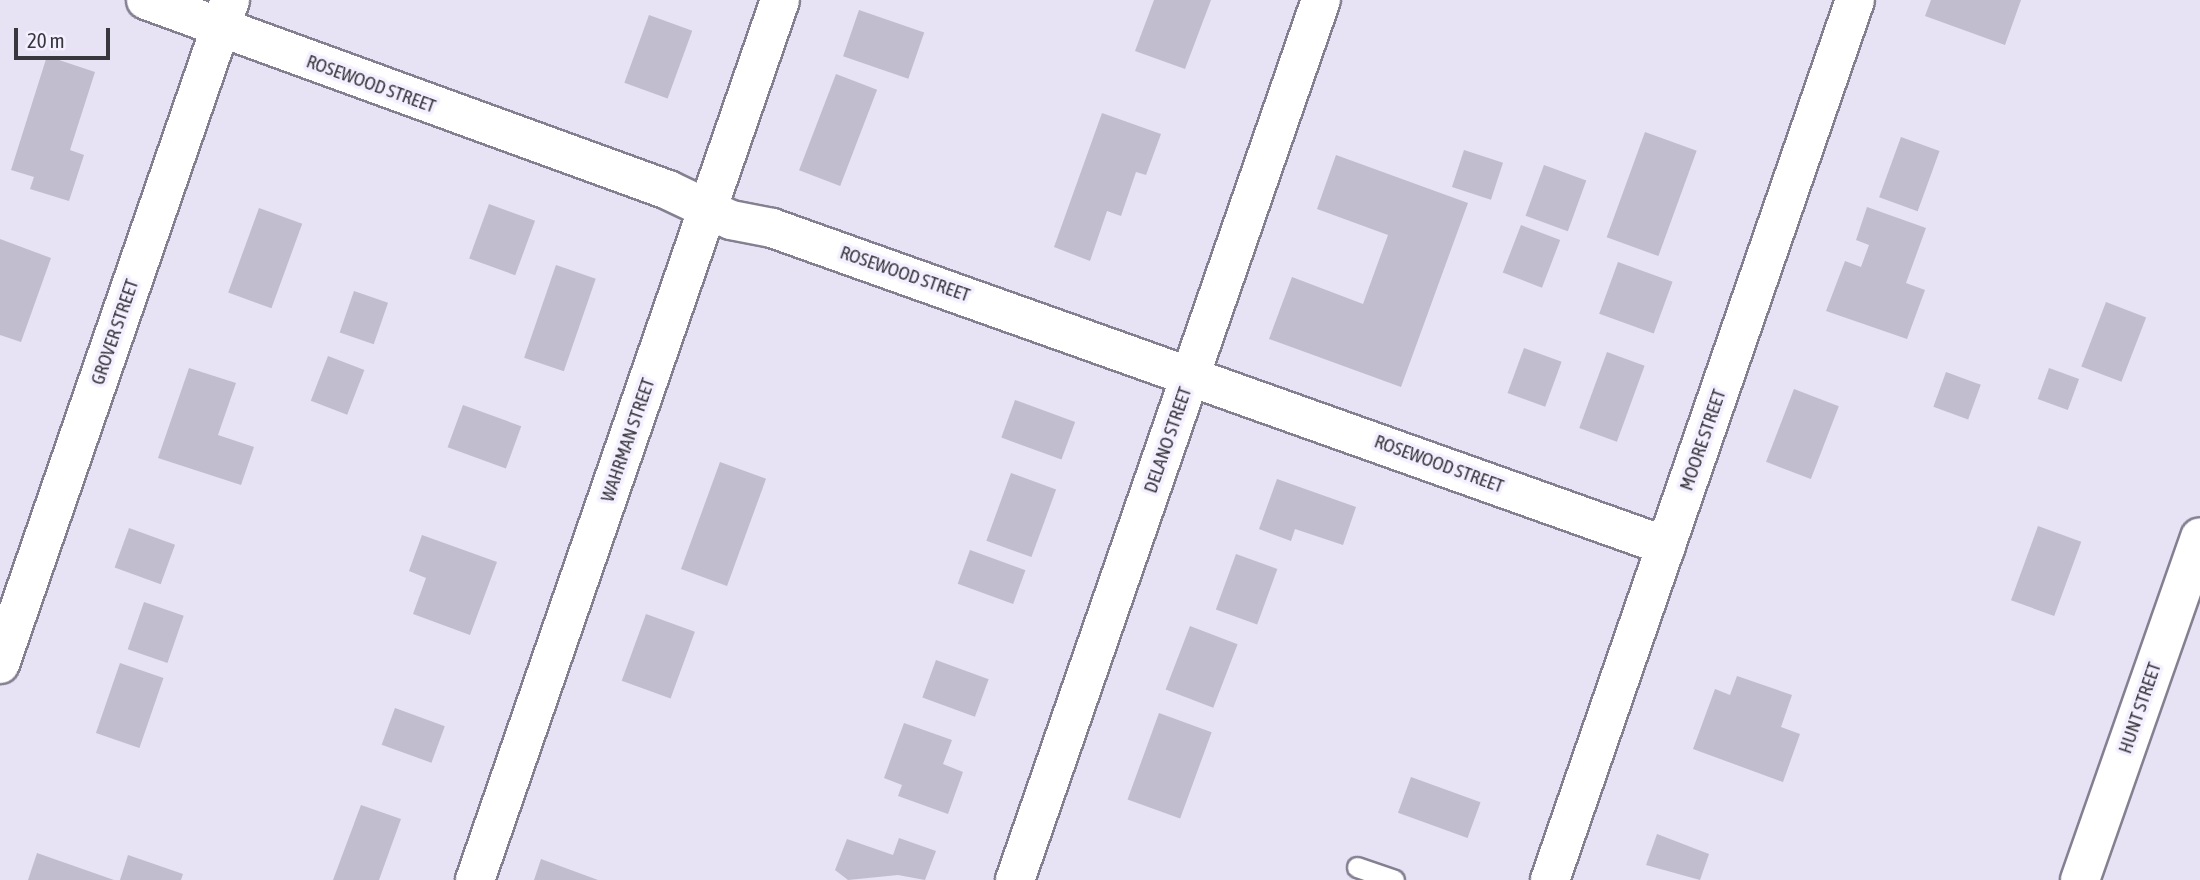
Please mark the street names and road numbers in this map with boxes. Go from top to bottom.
street label: ROSEWOOD STREET [303,50,439,118]
street label: ROSEWOOD STREET [837,241,973,307]
street label: GROVER STREET [86,276,144,388]
street label: WAHRMAN STREET [596,375,660,505]
street label: DELANO STREET [1139,384,1197,496]
street label: MOORE STREET [1675,386,1731,494]
street label: ROSEWOOD STREET [1371,430,1507,498]
street label: HUNT STREET [2114,659,2166,757]

